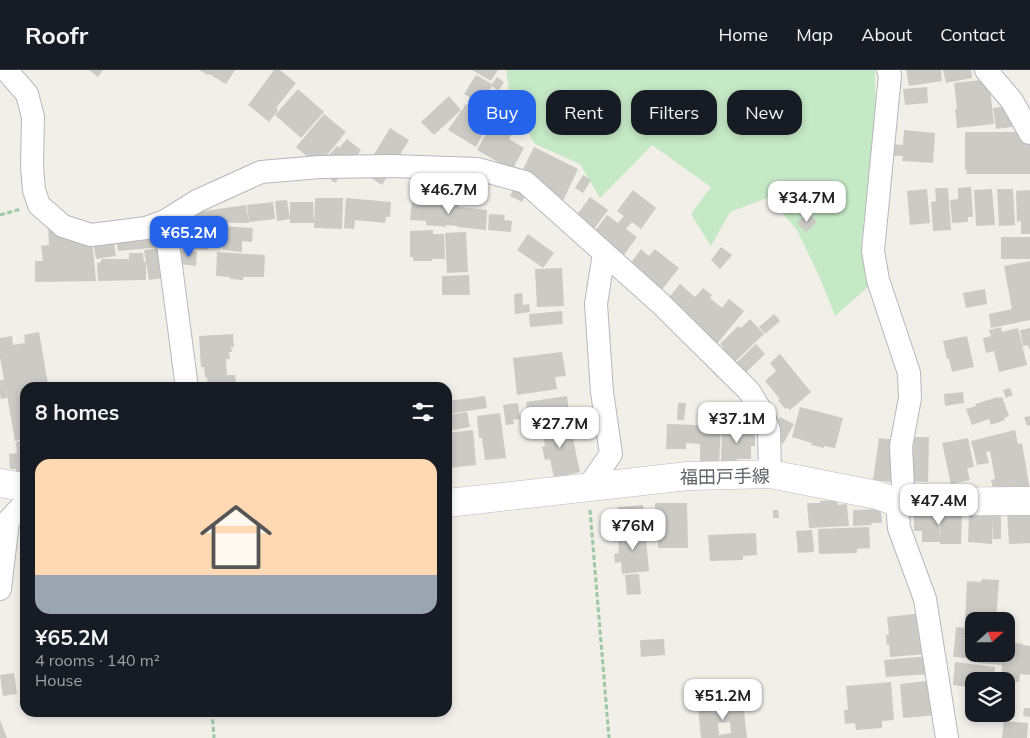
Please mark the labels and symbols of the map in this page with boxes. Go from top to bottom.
pin: ¥46.7M [408,172,490,215]
pin: ¥34.7M [766,180,848,223]
pin: ¥65.2M [148,216,230,258]
pin: ¥37.1M [696,402,778,444]
pin: ¥27.7M [519,406,601,449]
street label: 福田戸手線 [680,464,770,489]
pin: ¥47.4M [898,484,980,526]
pin: ¥76M [603,508,663,551]
north arrow [965,612,1015,662]
pin: ¥51.2M [682,678,764,721]

